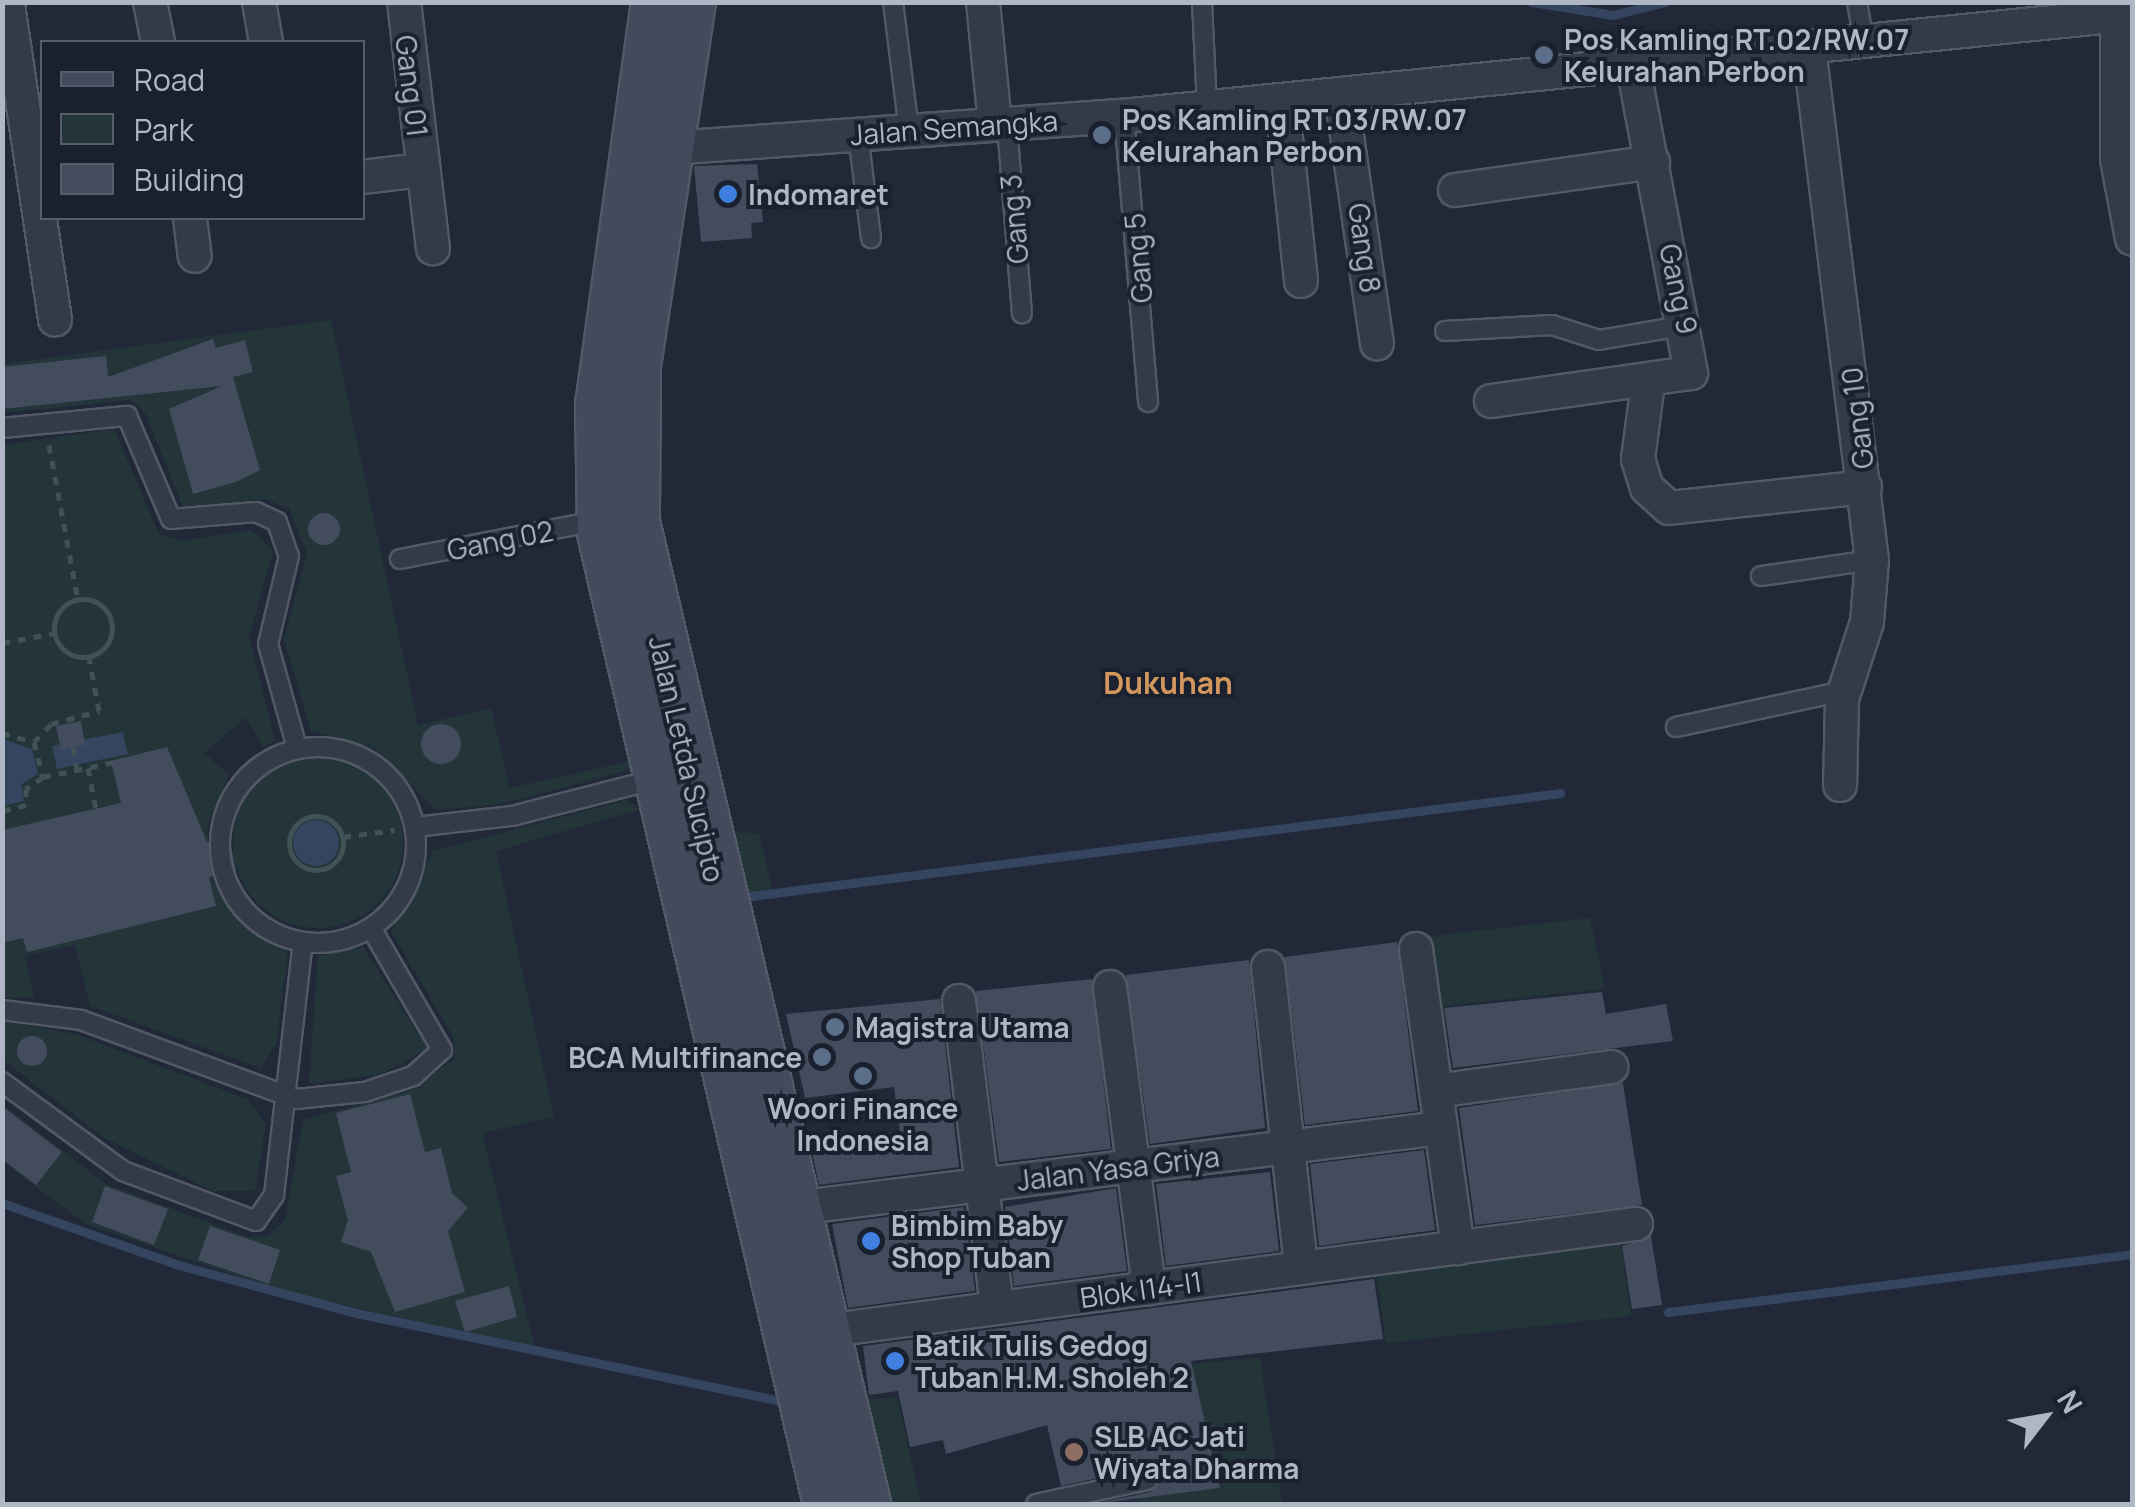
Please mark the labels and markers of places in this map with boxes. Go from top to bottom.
place label: Pos Kamling RT.02/RW.07 Kelurahan Perbon [1564,22,1909,88]
marker: Pos Kamling RT.02/RW.07 Kelurahan Perbon [1533,44,1555,66]
place label: Pos Kamling RT.03/RW.07 Kelurahan Perbon [1122,102,1467,168]
marker: Pos Kamling RT.03/RW.07 Kelurahan Perbon [1091,124,1113,146]
place label: Indomaret [748,177,889,211]
marker: Indomaret [717,183,739,205]
place label: Magistra Utama [855,1010,1070,1044]
marker: Magistra Utama [824,1016,846,1038]
place label: BCA Multifinance [568,1040,802,1074]
marker: BCA Multifinance [811,1046,833,1068]
marker: Woori Finance Indonesia [852,1065,874,1087]
place label: Woori Finance Indonesia [768,1091,958,1157]
place label: Bimbim Baby Shop Tuban [891,1208,1063,1274]
marker: Bimbim Baby Shop Tuban [860,1230,882,1252]
place label: Batik Tulis Gedog Tuban H.M. Sholeh 2 [915,1328,1189,1394]
marker: Batik Tulis Gedog Tuban H.M. Sholeh 2 [884,1350,906,1372]
place label: SLB AC Jati Wiyata Dharma [1094,1419,1299,1485]
marker: SLB AC Jati Wiyata Dharma [1063,1441,1085,1463]

